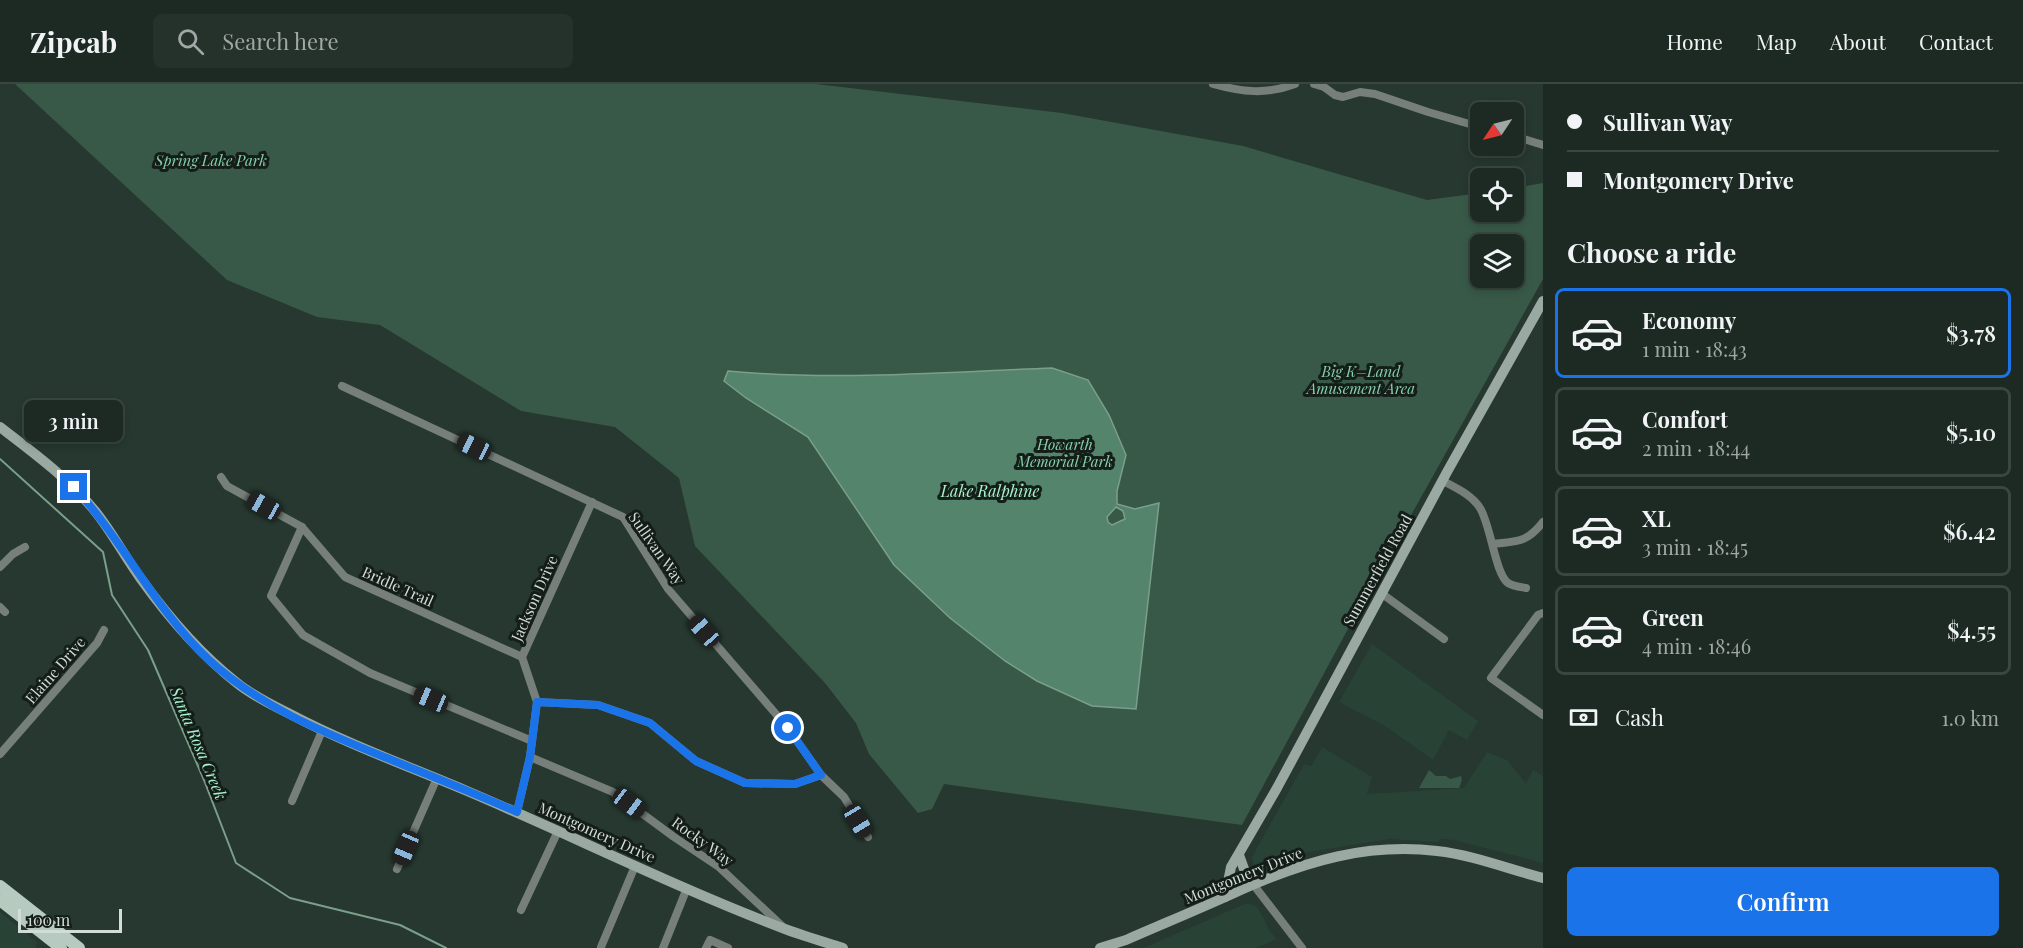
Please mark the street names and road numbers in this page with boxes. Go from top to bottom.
street label: Sullivan Way [625,508,690,589]
street label: Summerfield Road [1338,510,1416,630]
street label: Jackson Drive [506,552,562,645]
street label: Bridle Trail [359,561,437,611]
street label: Elaine Drive [20,632,90,708]
street label: Montgomery Drive [535,797,659,867]
street label: Rocky Way [668,812,738,870]
street label: Montgomery Drive [1181,842,1305,908]

